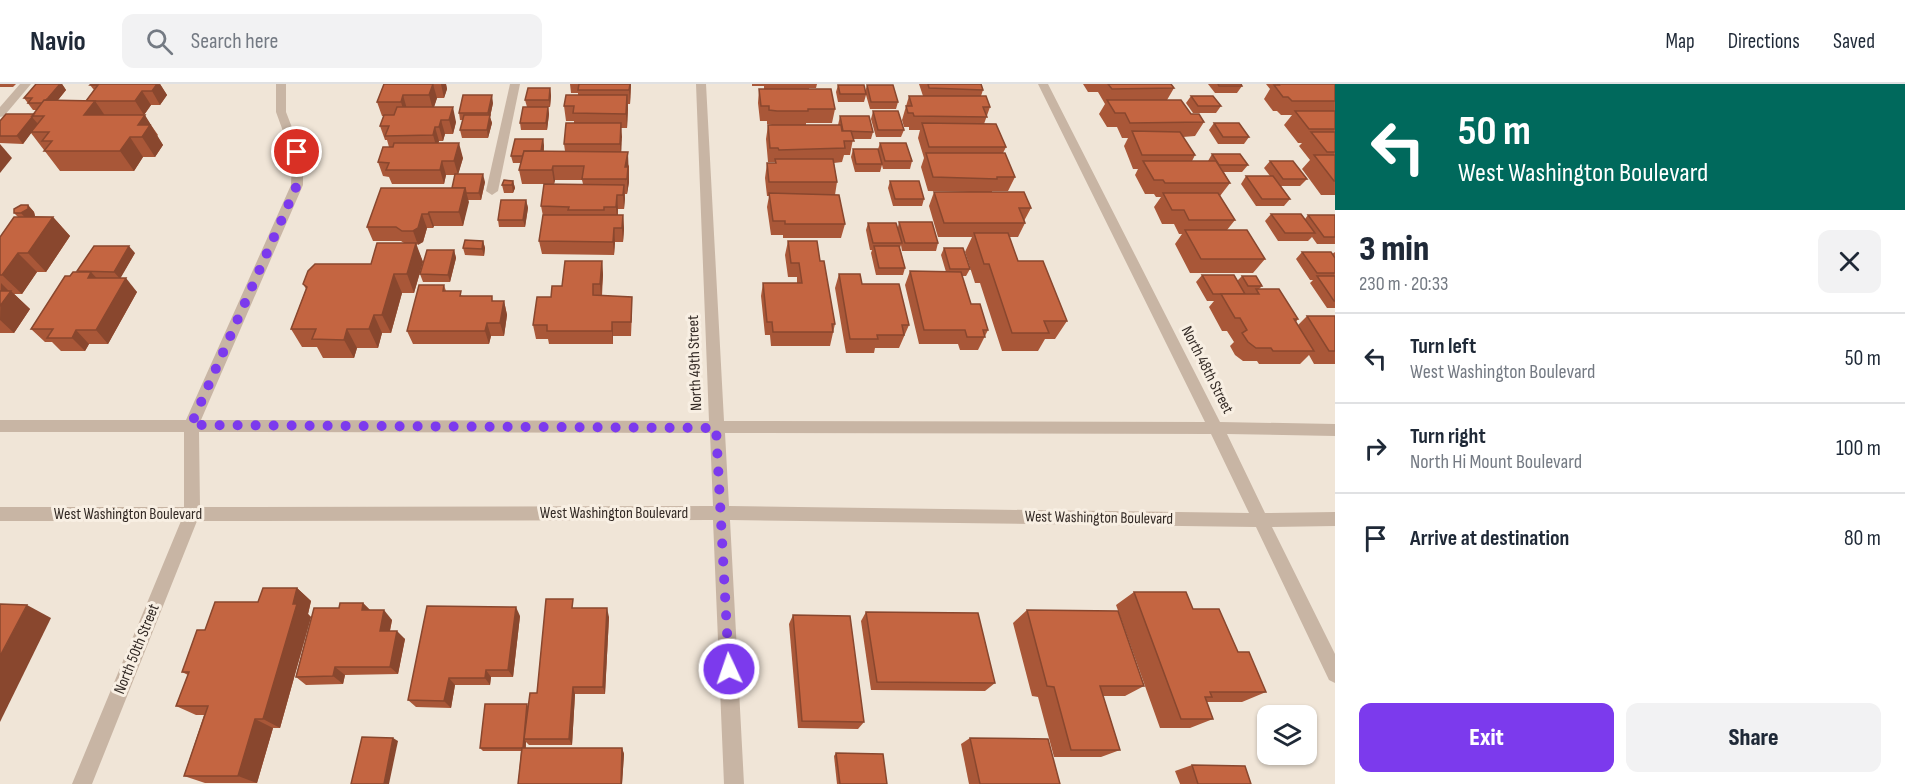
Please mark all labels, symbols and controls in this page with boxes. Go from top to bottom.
search box [122,14,542,68]
text: Navio [30,25,86,58]
icon: search [143,25,176,58]
text: Search here [191,28,278,55]
text: Map [1665,29,1695,54]
text: Directions [1728,29,1800,54]
text: Saved [1833,29,1875,54]
text: 50 m [1458,106,1531,157]
icon: left [1359,108,1437,186]
pin [271,126,322,177]
icon: arrive [280,135,313,168]
text: West Washington Boulevard [1458,157,1708,189]
text: 3 min [1359,228,1429,271]
button: close [1818,230,1881,293]
text: 230 m · 20:33 [1359,272,1448,296]
street label: North 49th Street [684,315,706,411]
street label: North 48th Street [1177,323,1237,417]
text: Turn left [1410,333,1476,360]
icon: left [1359,342,1392,375]
text: 50 m [1845,345,1881,372]
text: West Washington Boulevard [1410,360,1595,384]
text: Turn right [1410,423,1486,450]
icon: right [1359,432,1392,465]
text: 100 m [1836,435,1881,462]
text: North Hi Mount Boulevard [1410,450,1582,474]
street label: West Washington Boulevard [540,504,688,523]
street label: West Washington Boulevard [54,505,202,524]
street label: West Washington Boulevard [1025,507,1173,529]
icon: arrive [1359,522,1392,555]
text: Arrive at destination [1410,525,1569,552]
text: 80 m [1844,525,1881,552]
street label: North 50th Street [110,601,164,697]
position arrow [697,637,761,701]
button: Exit [1359,703,1614,772]
button: Share [1626,703,1881,772]
map controls [1257,705,1317,765]
button: layers [1257,705,1317,765]

